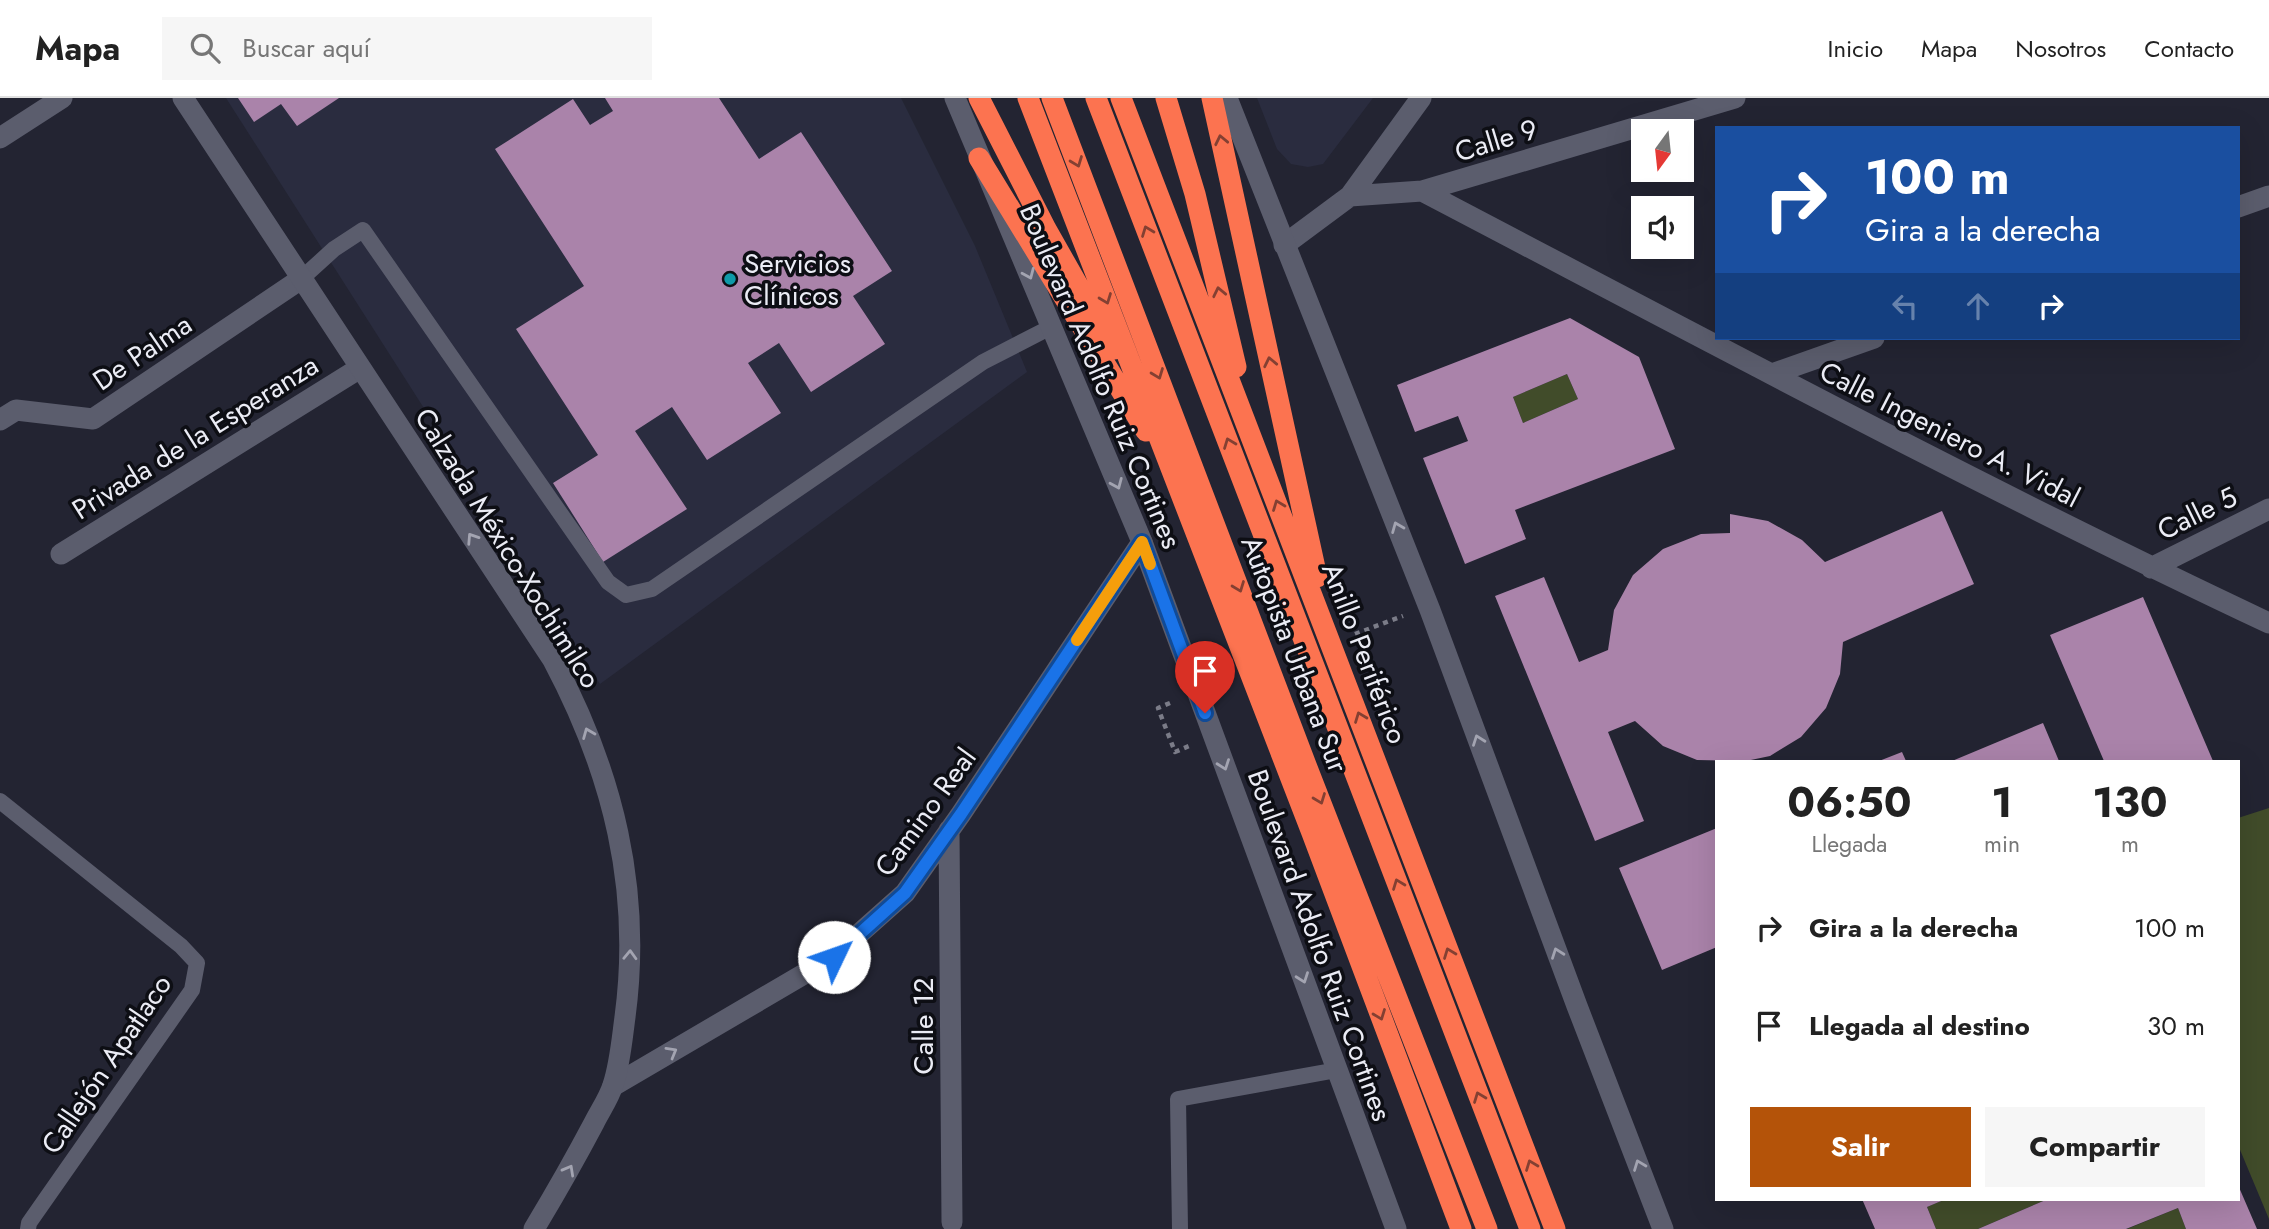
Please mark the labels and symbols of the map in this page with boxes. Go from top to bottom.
street label: Calle 9 [1450,109,1543,172]
north arrow [1631,119,1694,182]
one-way arrow [1214,134,1229,146]
one-way arrow [1068,155,1082,167]
street label: Boulevard Adolfo Ruiz Cortines [1009,197,1192,555]
one-way arrow [1142,225,1156,237]
place label: Servicios Clínicos [744,243,851,316]
one-way arrow [1020,267,1034,279]
marker: Servicios Clínicos [722,271,738,287]
one-way arrow [1213,286,1228,298]
one-way arrow [1098,292,1112,304]
street label: De Palma [85,304,200,401]
street label: Privada de la Esperanza [64,345,326,530]
street label: Calle Ingeniero A. Vidal [1812,351,2087,518]
one-way arrow [1263,356,1278,368]
one-way arrow [1150,368,1164,380]
street label: Calzada México-Xochimilco [404,400,611,696]
one-way arrow [1223,438,1237,450]
one-way arrow [1109,476,1123,489]
street label: Calle 5 [2150,477,2244,550]
one-way arrow [1272,500,1286,512]
one-way arrow [1391,522,1405,534]
street label: Autopista Urbana Sur [1231,530,1359,779]
one-way arrow [468,533,480,546]
street label: Anillo Periférico [1311,557,1418,750]
one-way arrow [1231,580,1245,592]
pin [1175,641,1235,713]
one-way arrow [1354,712,1368,724]
one-way arrow [582,728,596,741]
one-way arrow [1473,734,1487,746]
street label: Camino Real [865,739,986,885]
one-way arrow [1216,759,1230,771]
street label: Boulevard Adolfo Ruiz Cortines [1237,764,1402,1127]
one-way arrow [1311,793,1325,805]
one-way arrow [1392,879,1406,891]
position arrow [797,920,871,994]
one-way arrow [1444,947,1458,959]
one-way arrow [1552,947,1566,959]
one-way arrow [622,949,637,960]
street label: Callejón Apatlaco [31,966,182,1162]
one-way arrow [1295,972,1309,984]
street label: Calle 12 [903,978,944,1074]
one-way arrow [1372,1008,1386,1020]
one-way arrow [664,1047,677,1060]
one-way arrow [1474,1091,1488,1103]
one-way arrow [1525,1160,1539,1172]
one-way arrow [1633,1160,1647,1172]
one-way arrow [561,1165,574,1178]

